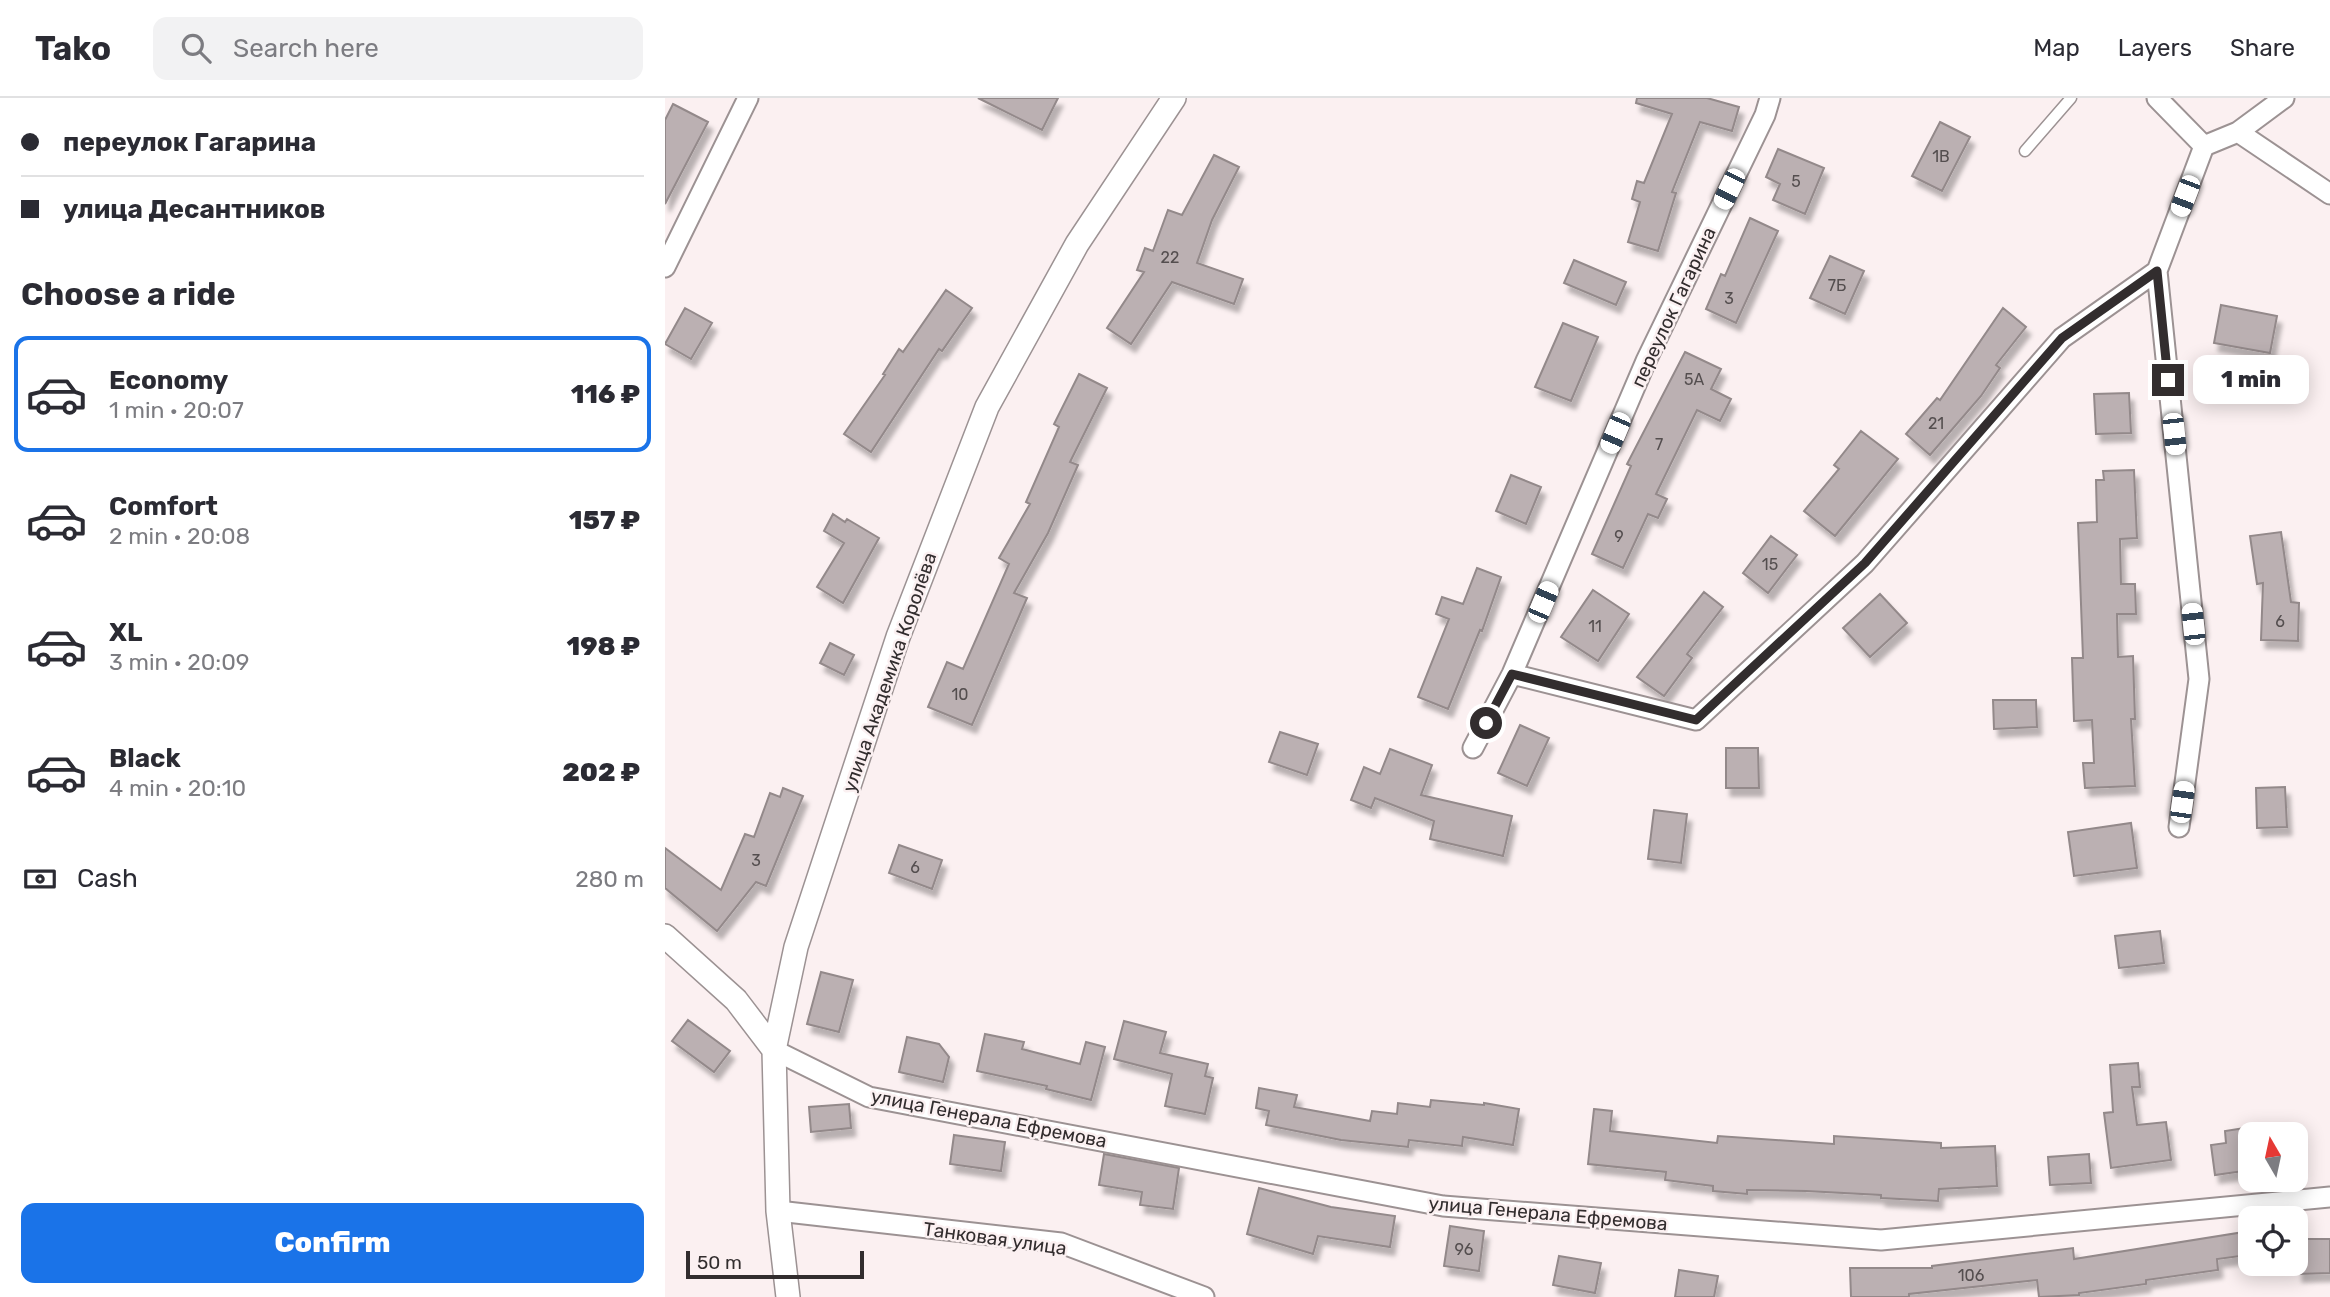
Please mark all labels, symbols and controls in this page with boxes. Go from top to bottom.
search box [153,17,643,80]
text: Tako [35,29,111,68]
icon: search [177,29,215,67]
text: Search here [233,33,379,64]
text: Map [2033,34,2080,62]
text: Layers [2118,34,2192,62]
text: Share [2230,34,2295,62]
text: переулок Гагарина [63,127,316,158]
house number: 1В [1932,147,1950,166]
car [1711,166,1748,212]
house number: 5 [1791,172,1801,191]
car [2168,173,2203,219]
text: улица Десантников [63,194,326,225]
street label: переулок Гагарина [1626,223,1721,391]
house number: 22 [1161,248,1179,267]
text: Choose a ride [21,275,235,313]
house number: 7Б [1828,276,1846,295]
house number: 3 [1724,289,1734,308]
callout: 1 min [2193,356,2308,404]
icon: car [25,363,88,426]
route end [2152,364,2184,396]
text: Economy [109,365,228,396]
text: 1 min [2221,365,2281,393]
house number: 5А [1684,370,1704,389]
text: 116 ₽ [571,379,640,410]
text: 1 min · 20:07 [109,396,244,424]
car [1598,410,1633,456]
car [2162,412,2187,456]
house number: 21 [1928,414,1944,433]
house number: 7 [1655,435,1663,454]
icon: car [25,489,88,552]
text: Comfort [109,491,218,522]
text: 157 ₽ [569,505,640,536]
text: 2 min · 20:08 [109,522,250,550]
house number: 9 [1614,527,1624,546]
street label: улица Академика Королёва [838,549,941,795]
house number: 15 [1762,555,1778,574]
car [1526,579,1561,625]
car [2181,602,2206,646]
house number: 6 [2275,612,2285,631]
icon: car [25,615,88,678]
text: XL [109,617,142,648]
house number: 11 [1588,617,1602,636]
text: 198 ₽ [567,631,640,662]
text: 3 min · 20:09 [109,648,250,676]
house number: 10 [951,685,969,704]
route start [1470,707,1502,739]
icon: car [25,741,88,804]
text: Black [109,743,181,774]
text: 202 ₽ [562,757,640,788]
text: 4 min · 20:10 [109,774,246,802]
car [2169,780,2196,824]
house number: 3 [751,851,761,870]
house number: 6 [910,858,920,877]
icon: cash [21,860,59,898]
text: Cash [77,863,138,894]
text: 280 m [575,865,644,893]
street label: улица Генерала Ефремова [869,1084,1109,1153]
north arrow [2238,1122,2308,1192]
map controls [2238,1122,2308,1276]
street label: улица Генерала Ефремова [1427,1192,1668,1235]
button: Confirm [21,1203,644,1283]
button: locate [2238,1206,2308,1276]
street label: Танковая улица [922,1217,1068,1260]
house number: 96 [1455,1240,1474,1259]
scale bar [686,1248,865,1280]
text: 50 m [697,1251,742,1274]
house number: 106 [1958,1266,1985,1285]

